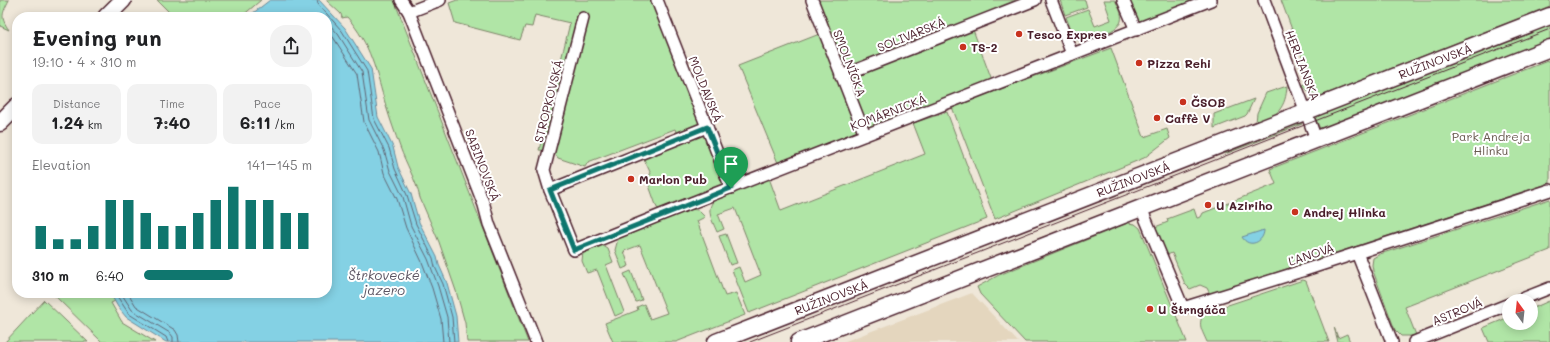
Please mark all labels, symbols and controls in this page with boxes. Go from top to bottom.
street label: SOLIVARSKÁ [875,13,947,55]
text: Evening run [32,23,162,52]
button: share [270,25,312,67]
place label: Tesco Expres [1027,26,1107,42]
street label: SMOLNÍCKA [830,27,870,99]
street label: HERLIANSKA [1282,27,1324,103]
marker: Tesco Expres [1014,29,1024,39]
place label: TS-2 [971,39,998,55]
street label: RUŽINOVSKÁ [1396,40,1474,82]
marker: TS-2 [958,42,968,52]
text: 19:10 · 4 × 310 m [32,53,136,70]
street label: MOLDAVSKÁ [685,53,727,125]
place label: Pizza Rehi [1147,55,1211,71]
street label: STROPKOVSKÁ [530,58,566,144]
marker: Pizza Rehi [1134,58,1144,68]
street label: KOMÁRNICKÁ [847,90,929,134]
place label: ČSOB [1191,94,1225,110]
text: Distance [53,96,100,111]
text: Time [159,96,185,111]
text: Pace [254,96,281,111]
marker: ČSOB [1178,97,1188,107]
place label: Caffè V [1165,110,1211,126]
text: 1.24 [51,111,84,133]
text: 7:40 [154,111,190,133]
text: 6:11 [240,111,271,133]
marker: Caffè V [1152,113,1162,123]
text: km [84,117,102,132]
text: /km [271,117,295,132]
street label: SABINOVSKÁ [462,127,504,203]
park label: Park Andreja Hlinku [1452,128,1530,158]
pin [714,147,748,188]
icon: arrive [720,153,742,175]
text: Elevation [32,156,90,173]
text: 141–145 m [247,156,312,173]
street label: RUŽINOVSKÁ [1094,158,1172,200]
place label: Marlon Pub [639,171,707,187]
marker: Marlon Pub [626,174,636,184]
place label: U Aziriho [1216,197,1273,213]
marker: U Aziriho [1203,200,1213,210]
place label: Andrej Hlinka [1303,204,1386,220]
marker: Andrej Hlinka [1290,207,1300,217]
street label: ĽANOVÁ [1286,239,1336,269]
water label: Štrkovecké jazero [348,266,420,298]
text: 310 m [32,267,69,284]
text: 6:40 [96,267,124,284]
street label: RUŽINOVSKÁ [792,276,870,318]
street label: ASTROVÁ [1429,294,1485,328]
north arrow [1502,294,1538,330]
map controls [1502,294,1538,330]
place label: U Štrngáča [1158,301,1226,317]
marker: U Štrngáča [1145,304,1155,314]

